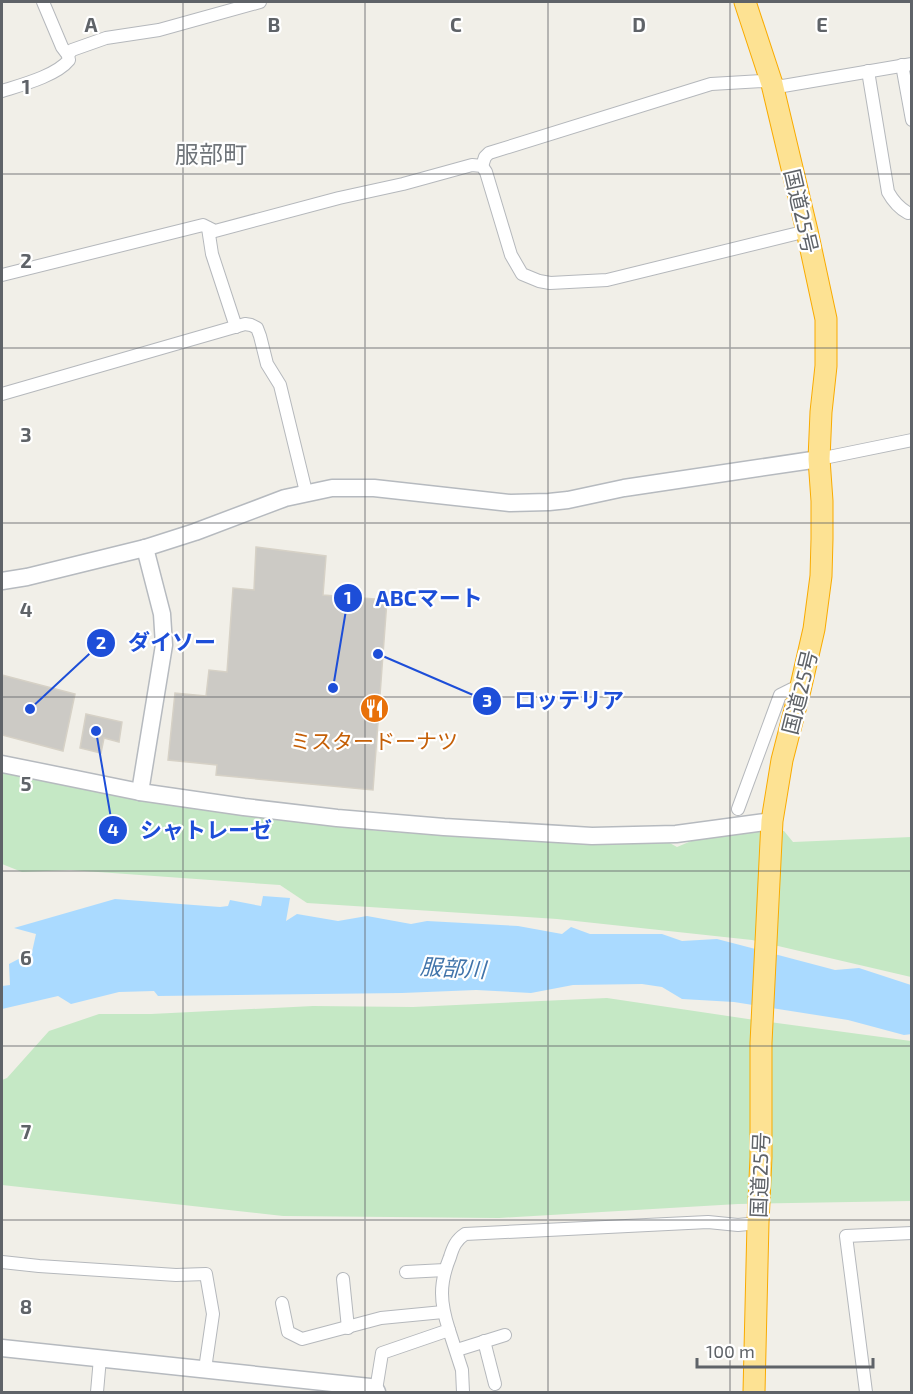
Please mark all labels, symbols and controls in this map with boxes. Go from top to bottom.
text: A [84,12,98,36]
text: B [268,12,280,36]
text: C [450,12,462,36]
text: D [632,12,646,36]
text: E [816,12,828,36]
text: 1 [22,74,30,98]
district label: 服部町 [175,139,247,168]
street label: 国道25号 [780,166,824,256]
text: 2 [20,248,32,272]
text: 3 [20,422,32,446]
callout: ABCマート [333,578,495,618]
text: ABCマート [375,584,483,610]
text: 1 [344,586,352,608]
text: 4 [20,597,33,621]
callout: ダイソー [86,623,228,663]
text: ダイソー [128,628,216,654]
text: 2 [96,631,106,653]
street label: 国道25号 [776,647,822,737]
callout: ロッテリア [472,681,636,721]
text: ロッテリア [514,686,624,712]
text: 3 [482,689,492,711]
restaurant icon: ミスタードーナツ [358,693,390,725]
place label: ミスタードーナツ [290,728,458,753]
text: 5 [20,771,32,795]
callout: シャトレーゼ [98,810,284,850]
text: シャトレーゼ [140,816,272,842]
text: 4 [107,818,119,840]
text: 6 [20,945,32,969]
water label: 服部川 [419,952,489,982]
text: 7 [21,1119,32,1143]
street label: 国道25号 [745,1132,773,1218]
text: 8 [20,1294,32,1318]
scale bar [697,1331,872,1369]
text: 100 m [706,1340,755,1362]

